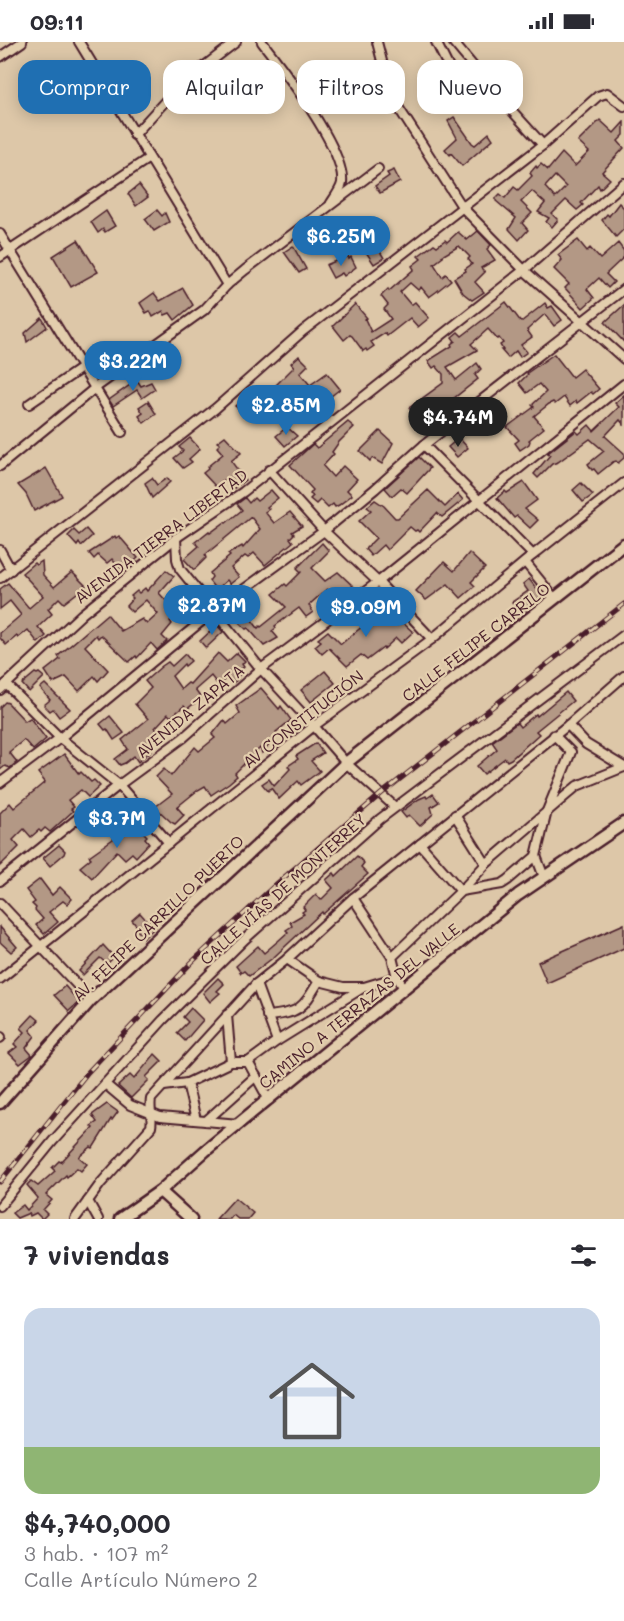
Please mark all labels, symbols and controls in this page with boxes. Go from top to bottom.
text: 09:11 [30,7,84,36]
chip: Comprar [18,60,151,114]
chip: Alquilar [163,60,285,114]
chip: Filtros [297,60,405,114]
chip: Nuevo [417,60,523,114]
pin: $6.25M [292,216,390,267]
text: $6.25M [306,222,376,248]
pin: $3.22M [84,341,182,392]
text: $3.22M [98,347,168,373]
pin: $2.85M [237,385,335,436]
text: $2.85M [251,391,321,417]
pin: $4.74M [409,397,507,448]
text: $4.74M [422,403,494,429]
street label: AVENIDA TIERRA LIBERTAD [70,464,252,608]
street label: CALLE FELIPE CARRILO [397,577,554,706]
pin: $2.87M [163,585,261,636]
pin: $9.09M [317,587,415,638]
text: $2.87M [177,591,247,617]
text: $9.09M [330,593,402,619]
street label: AVENIDA ZAPATA [131,659,248,762]
street label: AV CONSTITUCIÓN [238,665,367,772]
pin: $3.7M [75,798,159,849]
text: $3.7M [88,804,146,830]
street label: CALLE VÍAS DE MONTERREY [195,808,370,969]
street label: AV. FELIPE CARRILLO PUERTO [67,830,248,1005]
street label: CAMINO A TERRAZAS DEL VALLE [254,918,463,1093]
text: 7 viviendas [24,1238,170,1272]
icon: filters [567,1239,600,1272]
icon: home [258,1347,366,1455]
text: $4,740,000 [24,1506,170,1540]
text: 3 hab. · 107 m² [24,1540,168,1566]
text: Calle Artículo Número 2 [24,1566,258,1592]

